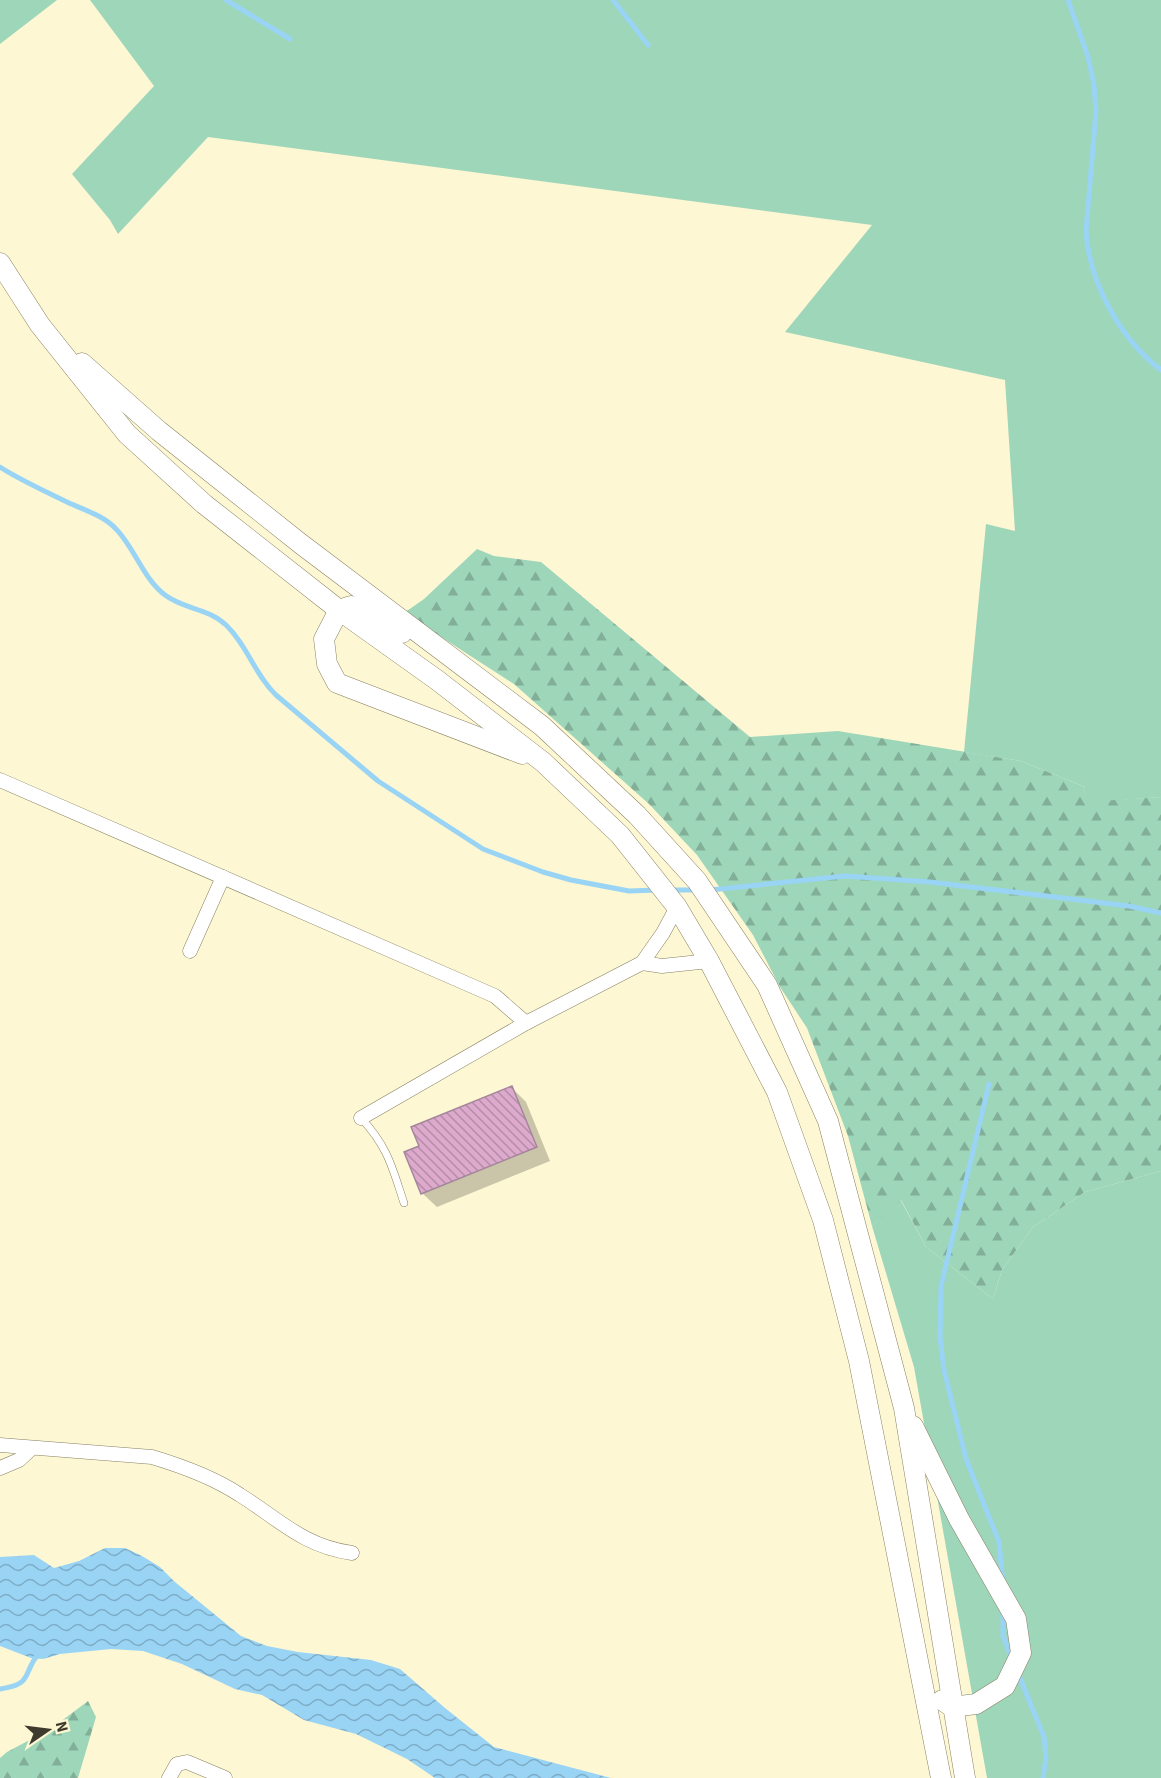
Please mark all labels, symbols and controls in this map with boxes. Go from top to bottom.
north arrow [18,1700,78,1760]
text: N [50,1719,74,1734]

